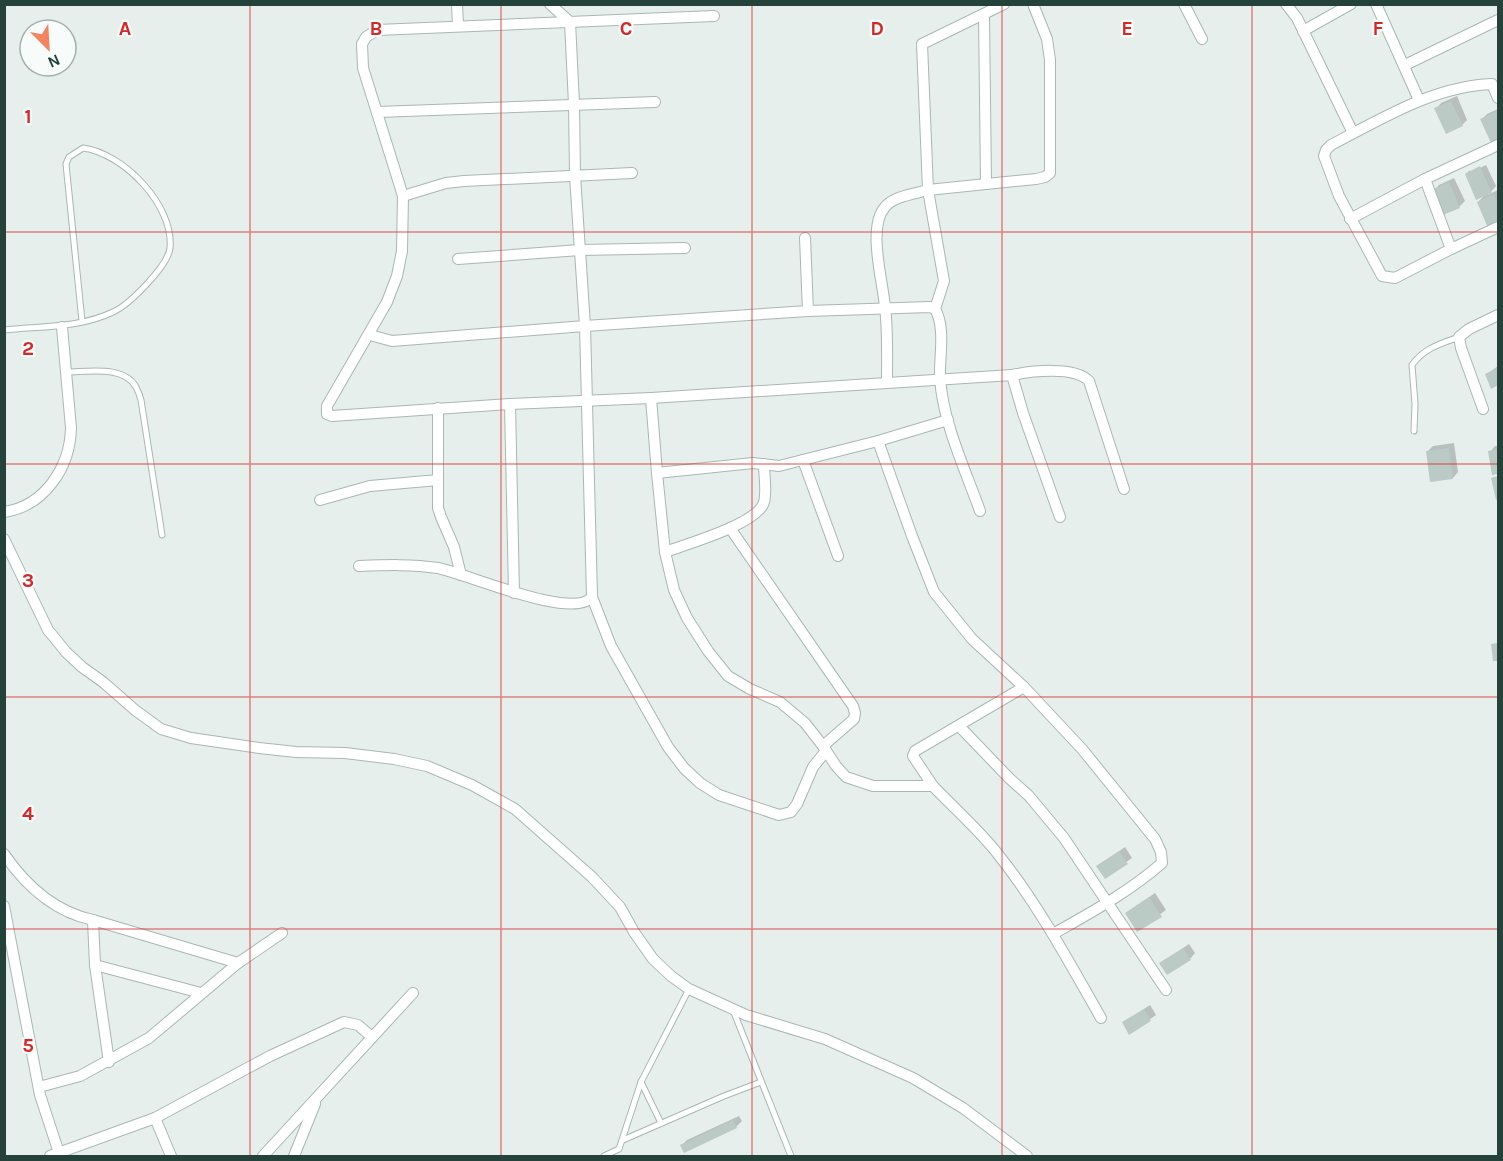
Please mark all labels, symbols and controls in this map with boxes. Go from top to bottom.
text: A [119,17,132,40]
text: B [370,17,382,40]
text: C [620,17,632,40]
text: D [870,17,884,40]
text: E [1121,17,1133,40]
text: F [1373,17,1384,40]
north arrow [18,18,78,78]
text: N [45,50,63,72]
text: 1 [24,105,32,128]
text: 2 [22,337,34,360]
text: 3 [22,569,34,592]
text: 4 [22,802,34,825]
text: 5 [22,1034,34,1057]

